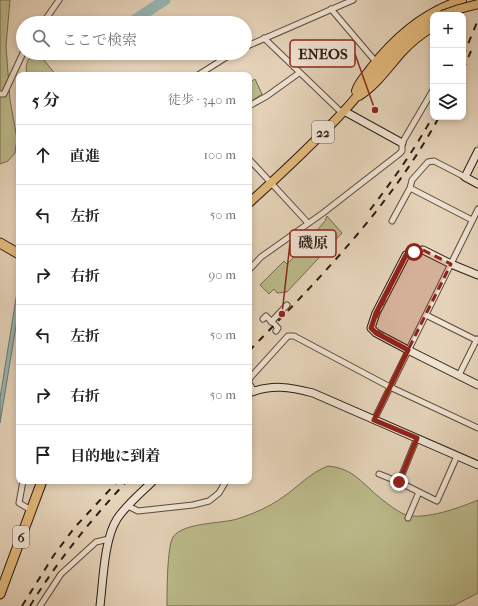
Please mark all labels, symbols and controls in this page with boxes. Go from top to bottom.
map controls [430,12,466,120]
button: + [430,12,466,48]
search box [16,16,252,60]
icon: search [30,27,52,49]
text: ここで検索 [62,31,137,49]
callout: ENEOS [290,40,355,67]
text: ENEOS [298,45,348,63]
button: − [430,48,466,84]
button: layers [430,84,466,120]
text: 5 分 [32,90,60,110]
text: 徒歩 · 340 m [168,92,236,107]
road number: 22 [312,121,334,143]
icon: ahead [32,144,54,166]
text: 直進 [70,147,100,165]
text: 100 m [203,147,236,162]
icon: left [32,204,54,226]
text: 左折 [70,207,100,225]
text: 50 m [210,207,236,222]
callout: 磯原 [290,230,336,257]
text: 磯原 [298,234,328,252]
route start [405,243,423,261]
icon: right [32,264,54,286]
text: 右折 [70,267,100,285]
text: 90 m [208,267,236,282]
icon: left [32,324,54,346]
text: 左折 [70,327,100,345]
text: 50 m [210,327,236,342]
icon: right [32,384,54,406]
text: 右折 [70,387,100,405]
text: 50 m [210,387,236,402]
icon: arrive [32,444,54,466]
text: 目的地に到着 [70,447,160,465]
route end [390,473,408,491]
road number: 6 [13,526,29,548]

